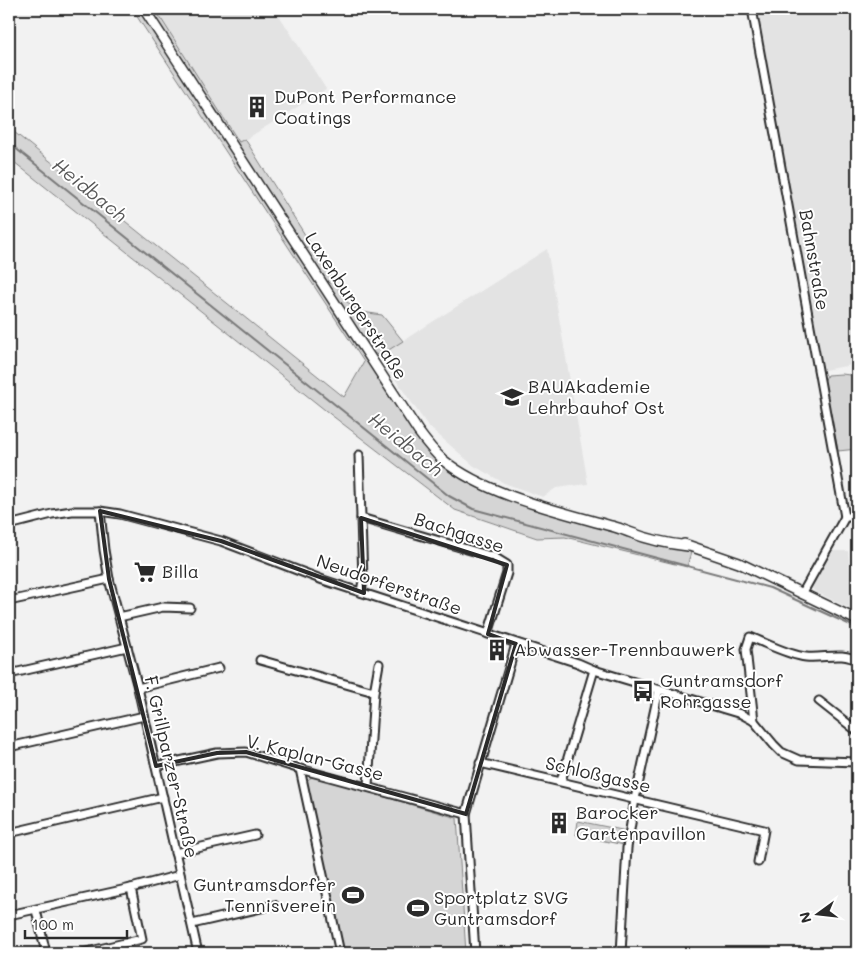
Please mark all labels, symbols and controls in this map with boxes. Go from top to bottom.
place label: DuPont Performance Coatings [274,84,457,129]
building icon: DuPont Performance Coatings [244,94,270,120]
water label: Heidbach [48,152,133,227]
street label: Bahnstraße [794,208,836,312]
street label: Laxenburgerstraße [300,227,414,384]
place label: BAUAkademie Lehrbauhof Ost [528,374,665,419]
school or university icon: BAUAkademie Lehrbauhof Ost [499,384,525,410]
water label: Heidbach [364,406,449,481]
street label: Bachgasse [411,506,507,558]
street label: Neudorferstraße [314,548,465,620]
supermarket icon: Billa [132,559,158,585]
place label: Billa [162,559,199,583]
building icon: Abwasser-Trennbauwerk [484,637,510,663]
place label: Abwasser-Trennbauwerk [514,637,735,661]
place label: Guntramsdorf Rohrgasse [660,668,784,713]
street label: F. Grillparzer-Straße [139,673,205,860]
bus stop icon: Guntramsdorf Rohrgasse [630,678,656,704]
street label: V. Kaplan-Gasse [244,728,386,786]
street label: Schloßgasse [543,750,653,798]
place label: Barocker Gartenpavillon [576,800,706,845]
building icon: Barocker Gartenpavillon [546,810,572,836]
place label: Guntramsdorfer Tennisverein [193,872,336,917]
sports icon: Guntramsdorfer Tennisverein [340,882,366,908]
place label: Sportplatz SVG Guntramsdorf [434,885,568,930]
north arrow [794,890,844,940]
sports icon: Sportplatz SVG Guntramsdorf [405,895,431,921]
scale bar [25,907,128,939]
text: N [794,910,816,925]
text: 100 m [32,914,74,934]

